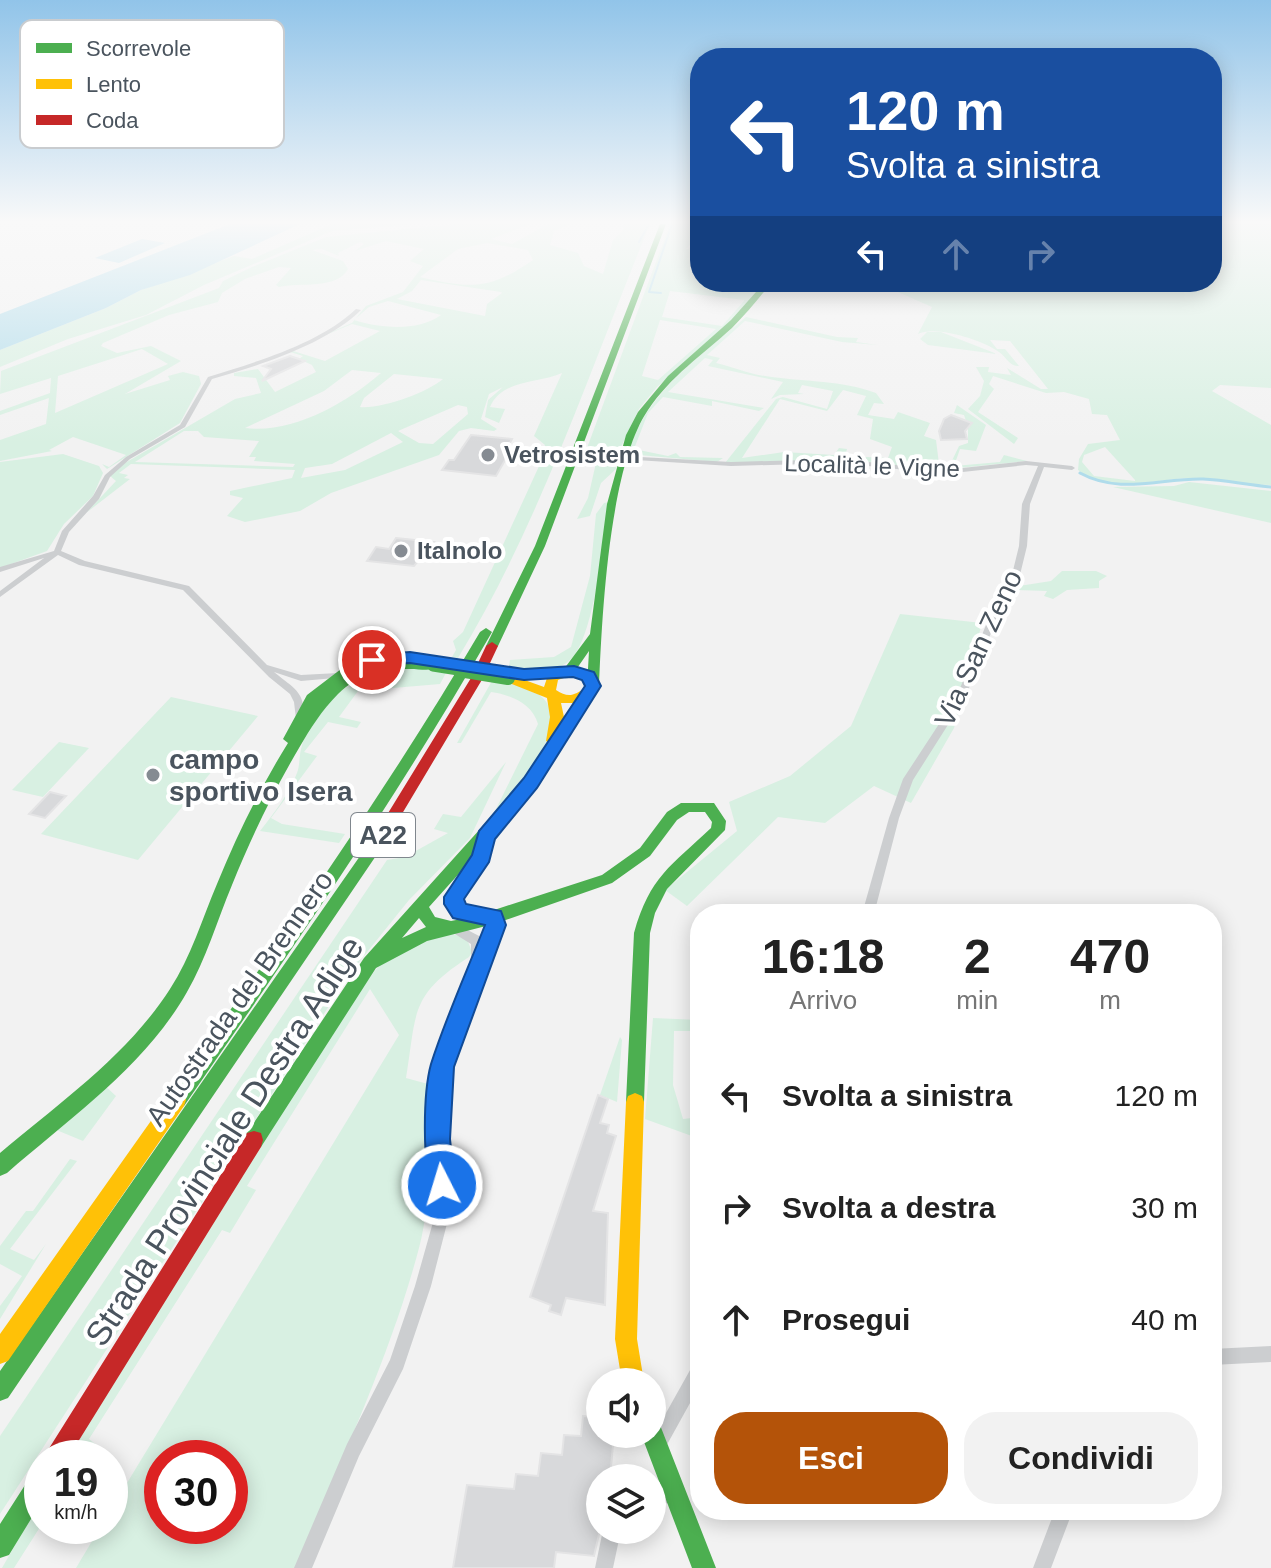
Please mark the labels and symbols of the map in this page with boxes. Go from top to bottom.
legend [20,20,284,148]
text: Scorrevole [86,36,191,61]
text: Lento [86,72,141,97]
text: Coda [86,108,139,133]
place label: Vetrosistem [504,441,640,468]
marker: Vetrosistem [479,446,497,464]
street label: Località le Vigne [784,449,960,482]
place label: Italnolo [417,537,502,564]
marker: Italnolo [392,542,410,560]
street label: Via San Zeno [929,565,1028,731]
pin [338,626,406,694]
place label: campo sportivo Isera [169,744,353,807]
marker: campo sportivo Isera [144,766,162,784]
road number: A22 [351,813,415,857]
street label: Autostrada del Brennero [140,865,339,1131]
street label: Strada Provinciale Destra Adige [77,929,371,1353]
position arrow [400,1143,484,1227]
speed limit sign: 30 [144,1440,248,1544]

